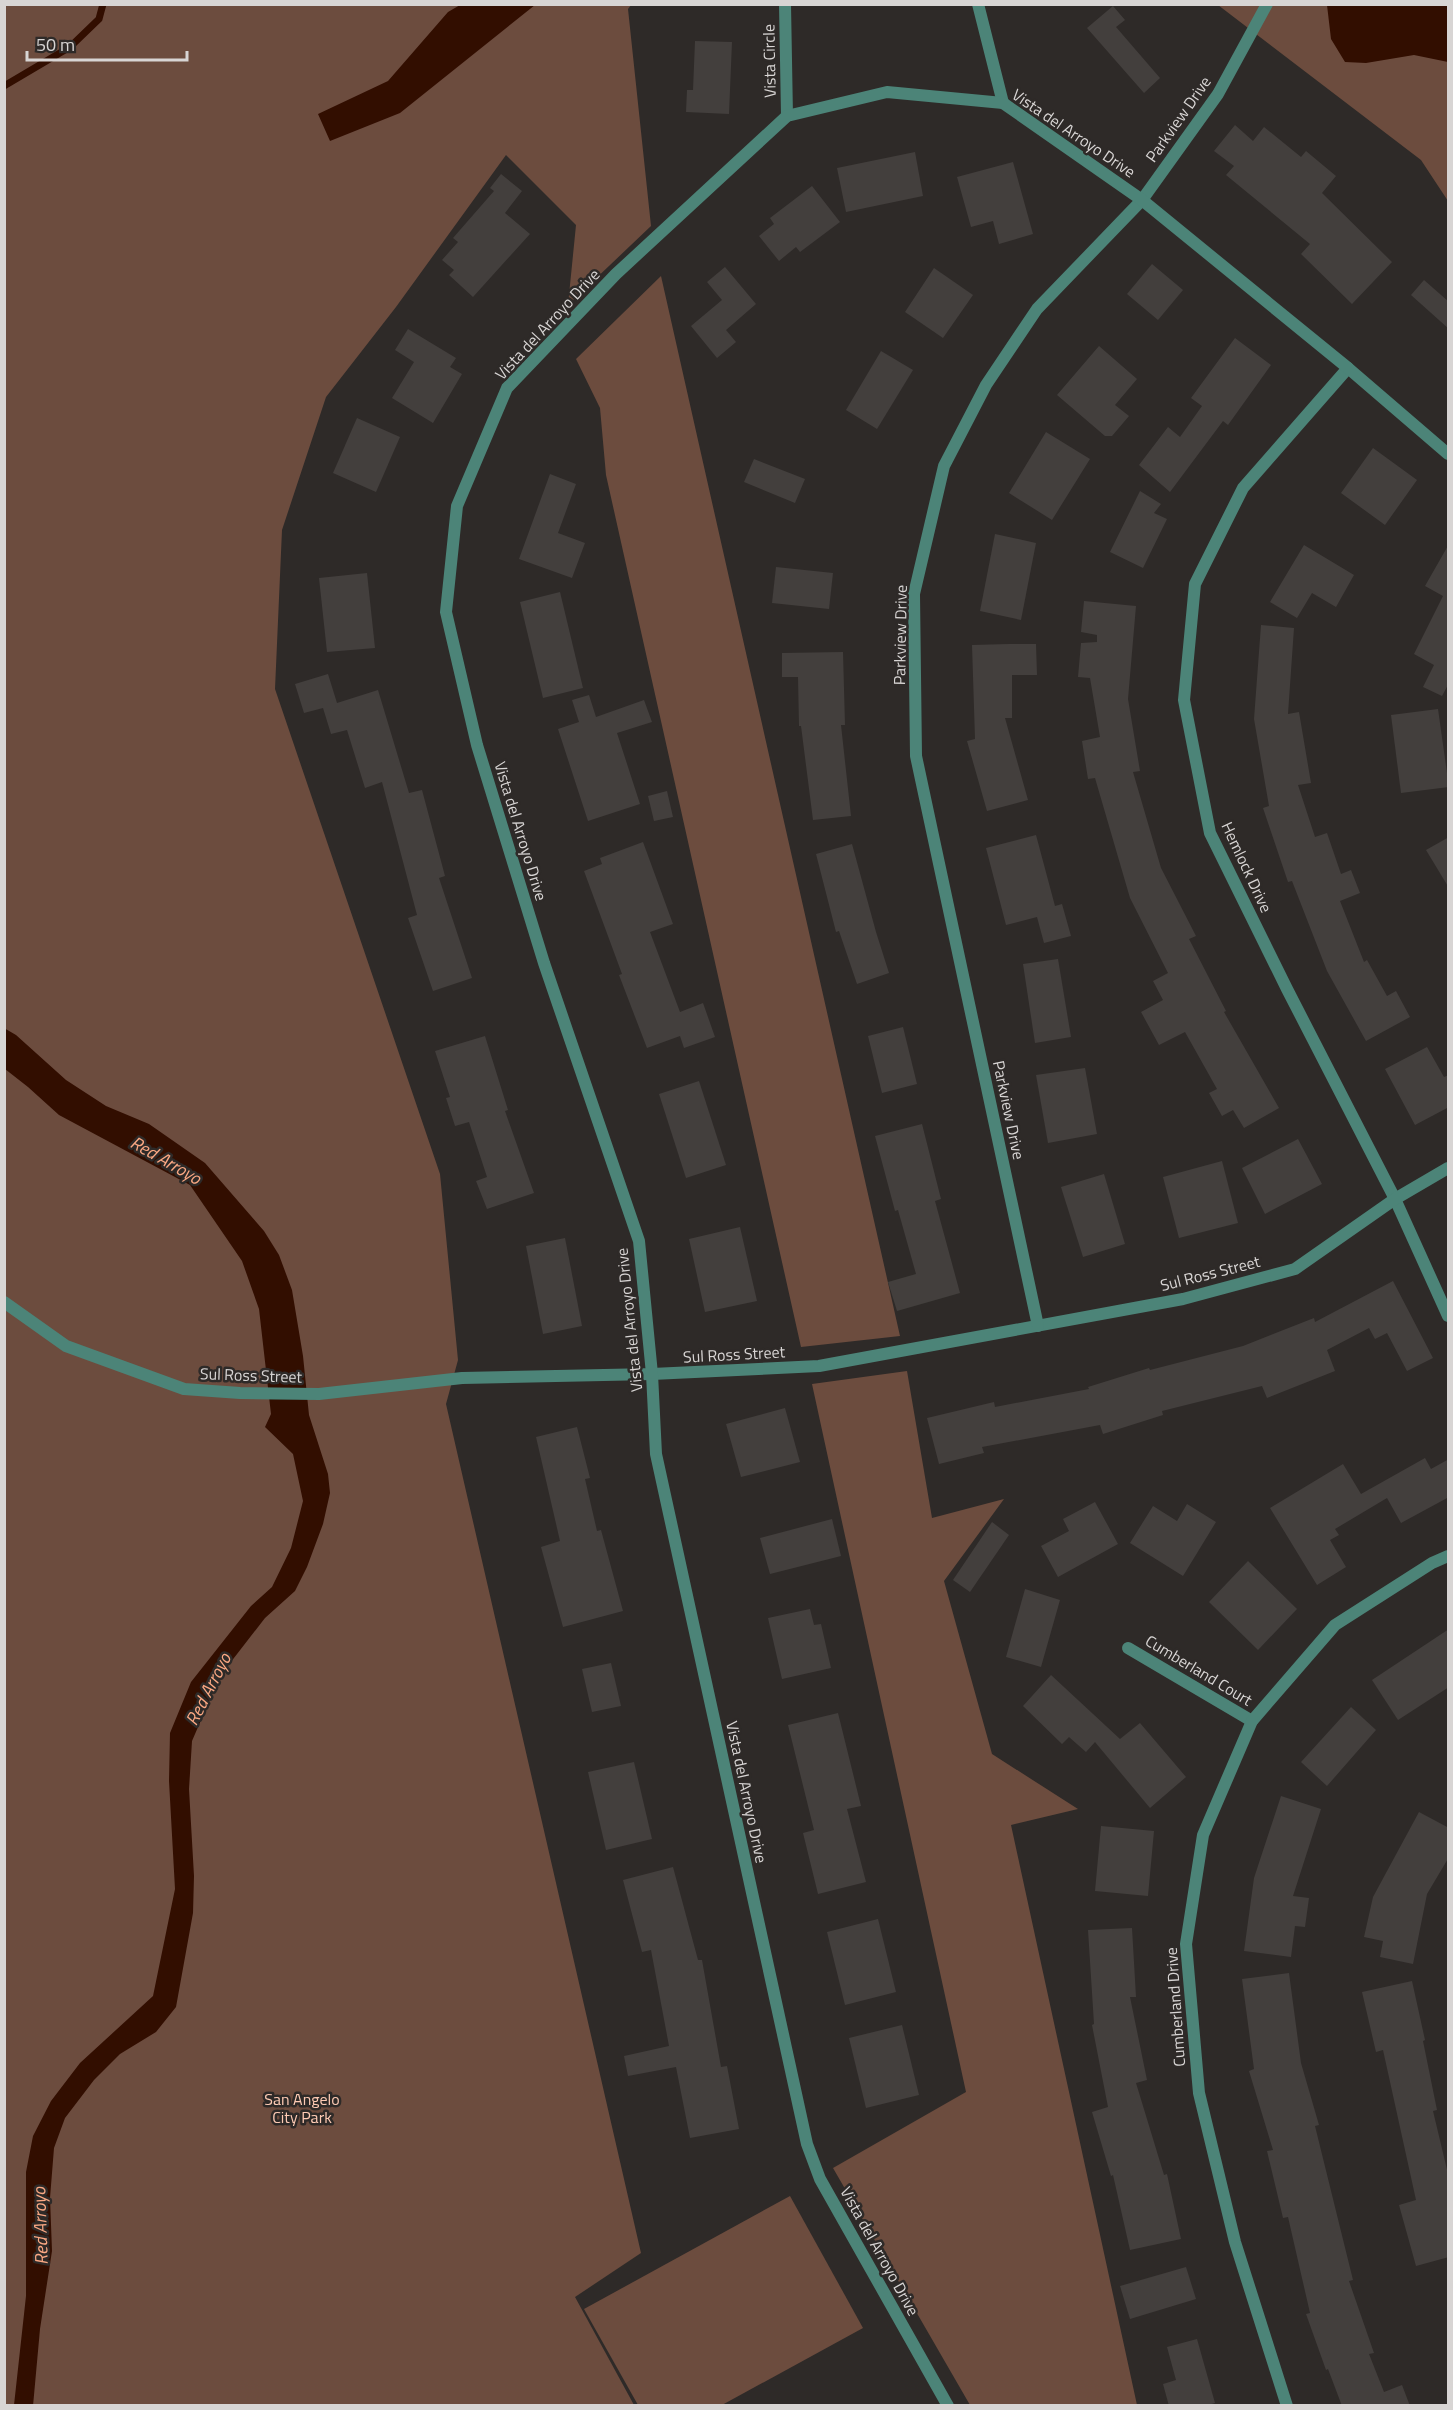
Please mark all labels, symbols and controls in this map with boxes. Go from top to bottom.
scale bar [27,24,188,62]
street label: Vista Circle [756,24,782,98]
text: 50 m [36,31,75,58]
street label: Parkview Drive [1139,71,1217,167]
street label: Vista del Arroyo Drive [1007,83,1141,183]
street label: Vista del Arroyo Drive [489,263,605,385]
street label: Parkview Drive [887,585,913,685]
street label: Vista del Arroyo Drive [488,758,554,904]
street label: Hemlock Drive [1216,818,1278,916]
street label: Parkview Drive [987,1058,1031,1162]
water label: Red Arroyo [125,1129,207,1192]
street label: Vista del Arroyo Drive [610,1247,648,1393]
street label: Sul Ross Street [1158,1249,1263,1297]
street label: Sul Ross Street [682,1339,786,1369]
street label: Sul Ross Street [200,1361,303,1389]
street label: Cumberland Court [1141,1628,1258,1712]
water label: Red Arroyo [178,1647,238,1730]
street label: Vista del Arroyo Drive [720,1719,774,1865]
street label: Cumberland Drive [1159,1946,1191,2068]
park label: San Angelo City Park [264,2087,340,2129]
street label: Vista del Arroyo Drive [834,2182,926,2320]
water label: Red Arroyo [25,2185,55,2265]

